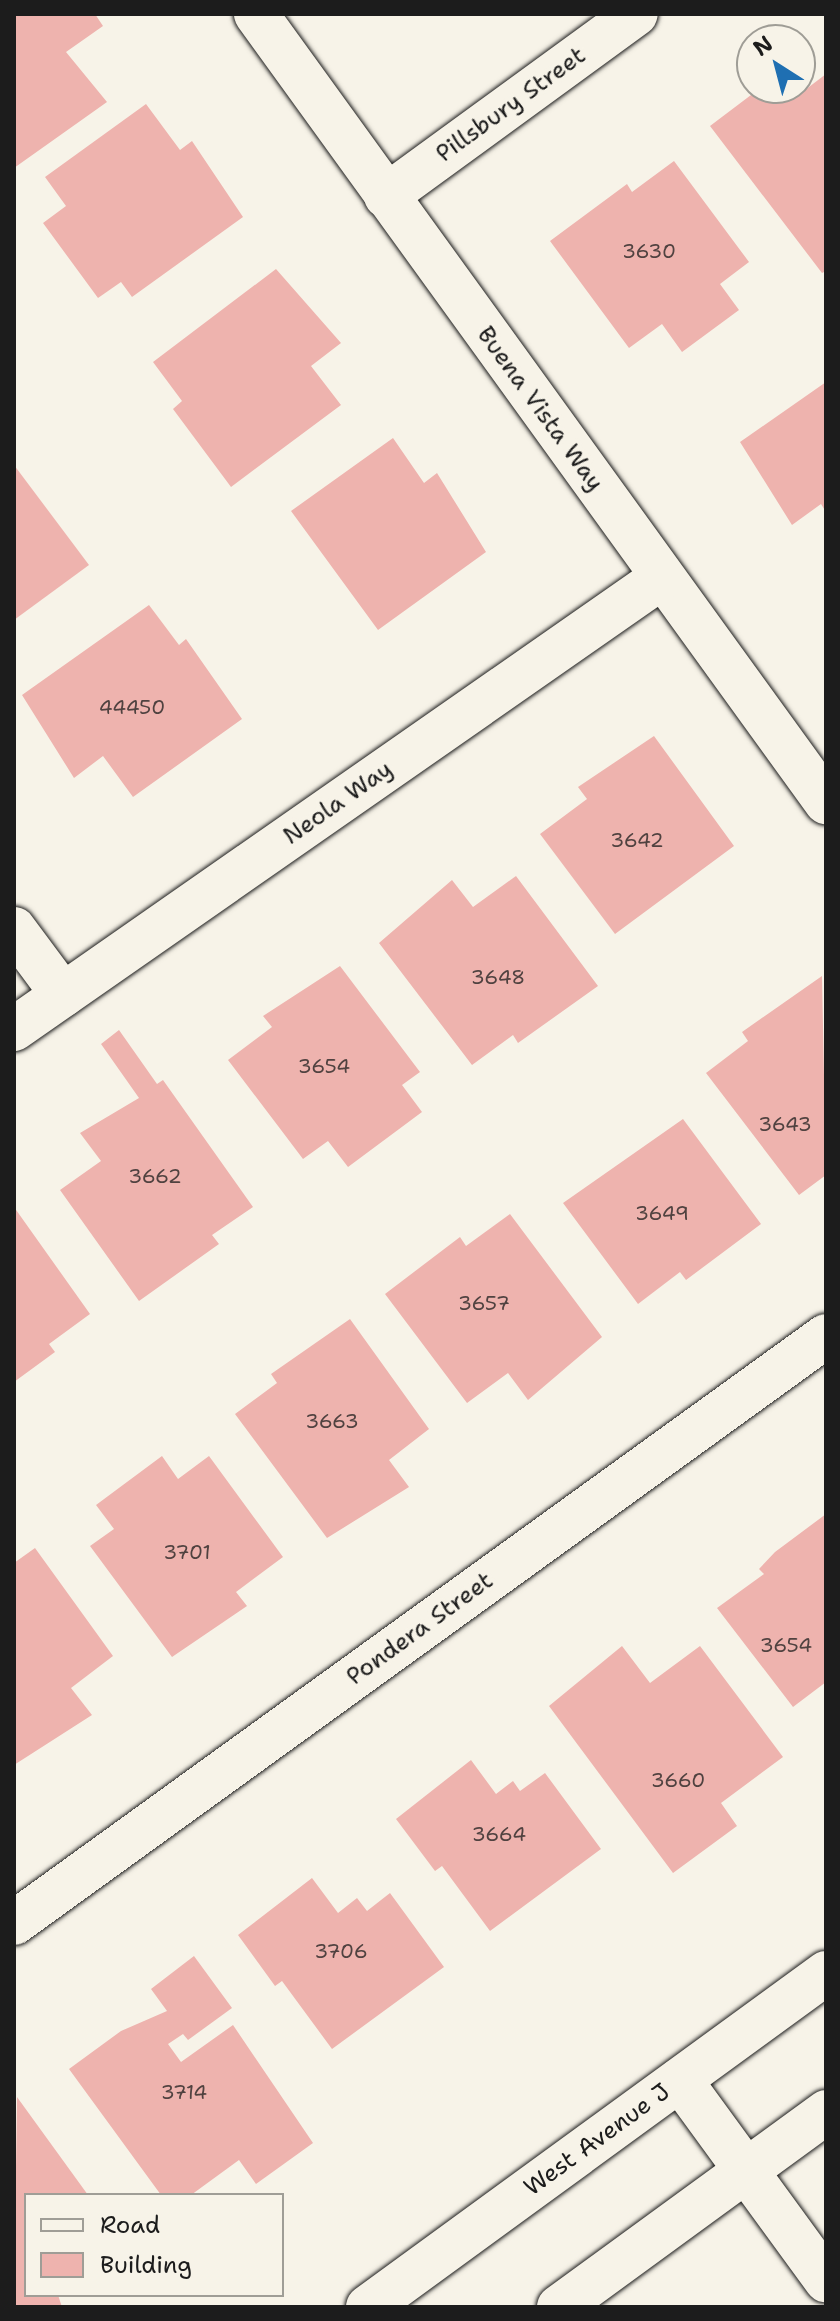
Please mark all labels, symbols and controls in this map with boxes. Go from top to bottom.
north arrow [736,24,816,104]
text: N [747,29,778,63]
street label: Pillsbury Street [431,41,591,169]
house number: 3630 [622,239,676,263]
street label: Buena Vista Way [471,321,609,497]
house number: 44450 [99,695,165,719]
street label: Neola Way [278,755,398,851]
house number: 3642 [610,828,664,852]
house number: 3648 [471,965,525,989]
house number: 3654 [298,1054,350,1078]
house number: 3643 [758,1112,812,1136]
house number: 3662 [128,1164,182,1188]
house number: 3649 [635,1201,689,1225]
house number: 3657 [458,1291,510,1315]
house number: 3663 [305,1409,359,1433]
house number: 3701 [163,1540,211,1564]
street label: Pondera Street [341,1566,499,1692]
house number: 3654 [760,1633,812,1657]
house number: 3660 [651,1768,705,1792]
house number: 3664 [472,1822,526,1846]
house number: 3706 [314,1939,368,1963]
street label: West Avenue J [519,2078,675,2202]
house number: 3714 [161,2080,207,2104]
legend [24,2193,284,2297]
text: Road [100,2209,160,2241]
text: Building [100,2249,192,2281]

